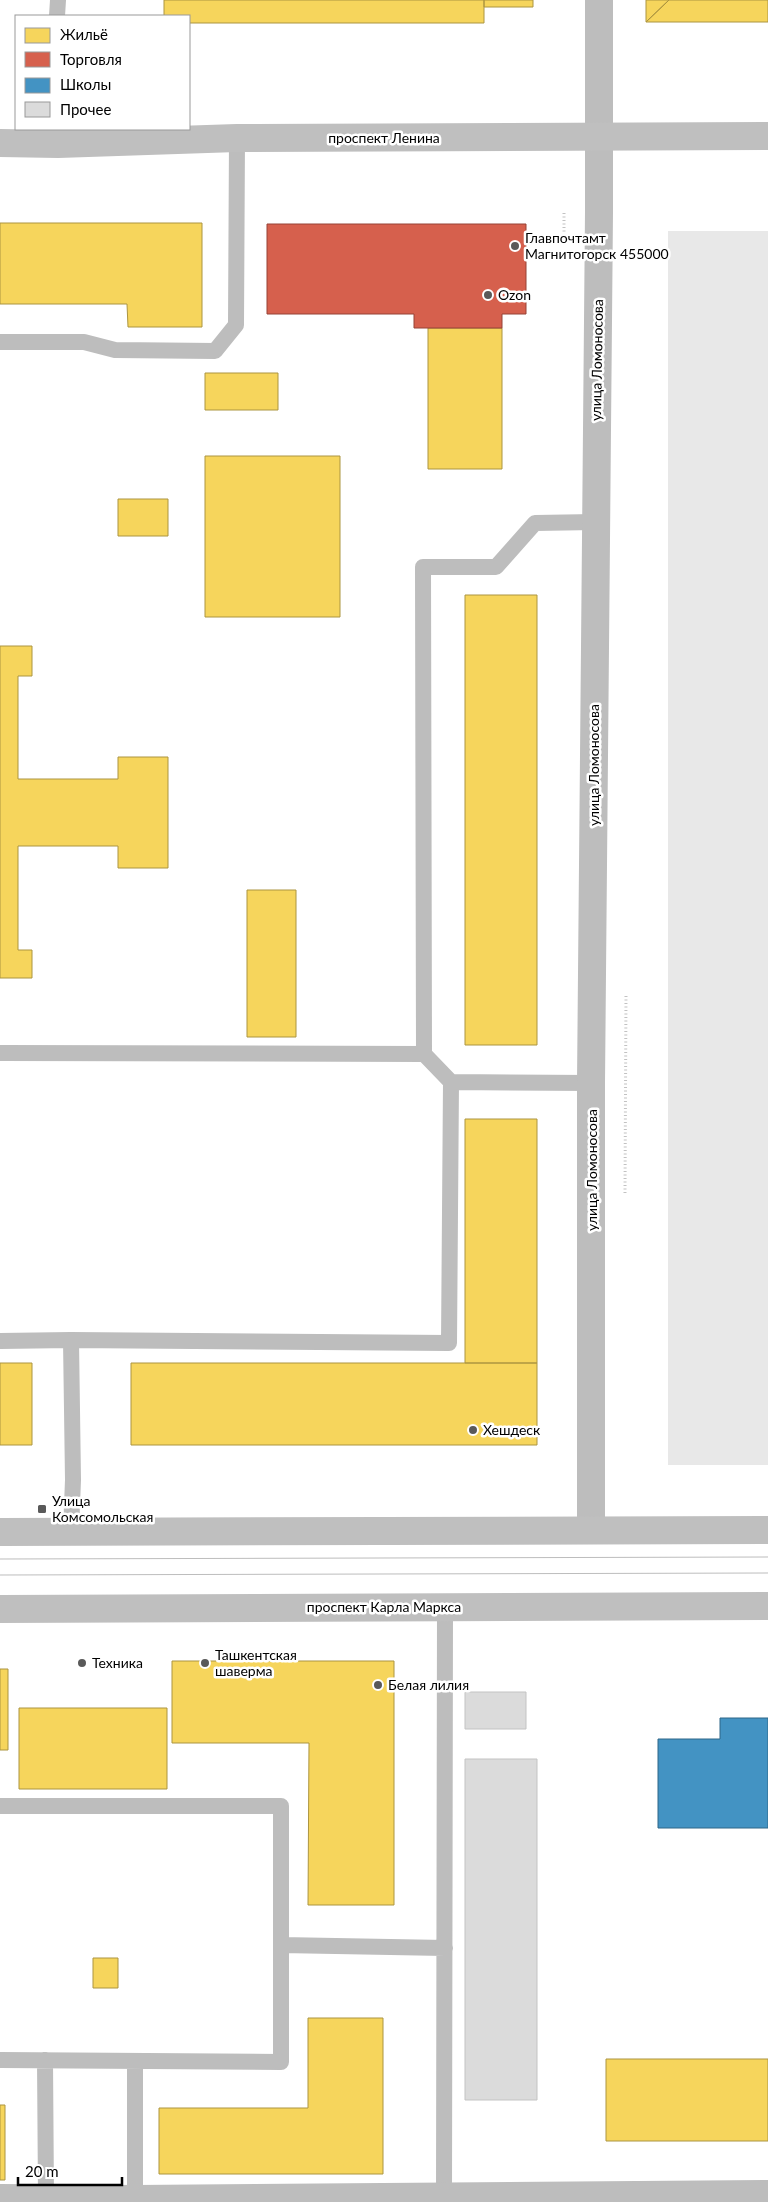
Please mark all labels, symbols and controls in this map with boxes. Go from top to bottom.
legend [15,15,190,130]
text: Жильё [60,25,108,43]
text: Торговля [60,50,122,68]
text: Школы [60,75,111,93]
text: Прочее [60,100,111,118]
street label: проспект Ленина [328,129,440,146]
place label: Главпочтамт Магнитогорск 455000 [525,229,669,262]
marker: Главпочтамт Магнитогорск 455000 [509,240,521,252]
place label: Ozon [498,286,531,303]
marker: Ozon [482,289,494,301]
street label: улица Ломоносова [587,299,606,421]
street label: улица Ломоносова [585,704,602,826]
street label: улица Ломоносова [583,1109,600,1231]
place label: Хешдеск [483,1421,541,1438]
marker: Хешдеск [467,1424,479,1436]
place label: Улица Комсомольская [52,1492,153,1525]
marker: Улица Комсомольская [36,1503,48,1515]
street label: проспект Карла Маркса [307,1598,461,1615]
place label: Ташкентская шаверма [215,1646,297,1679]
place label: Техника [92,1654,143,1671]
marker: Техника [76,1657,88,1669]
marker: Ташкентская шаверма [199,1657,211,1669]
place label: Белая лилия [388,1676,469,1693]
marker: Белая лилия [372,1679,384,1691]
scale bar [18,2154,121,2186]
text: 20 m [25,2162,59,2180]

